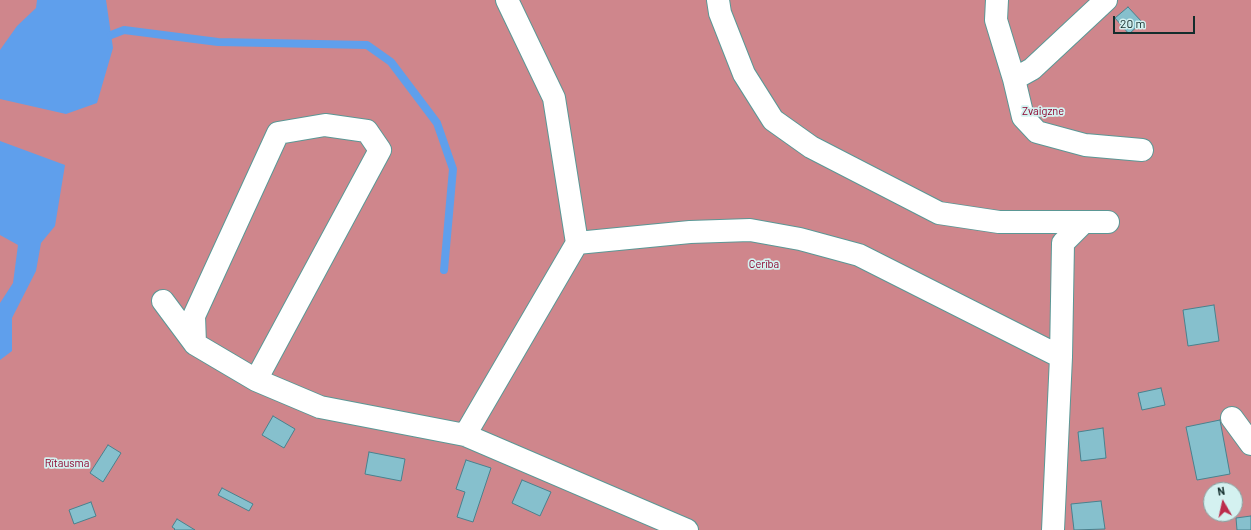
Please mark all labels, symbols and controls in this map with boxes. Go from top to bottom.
scale bar [1115,8,1197,34]
text: 20 m [1120,16,1146,30]
park label: Zvaigzne [1022,104,1064,118]
park label: Cerība [749,257,779,271]
park label: Rītausma [45,456,89,470]
north arrow [1203,482,1243,522]
text: N [1217,484,1226,498]

